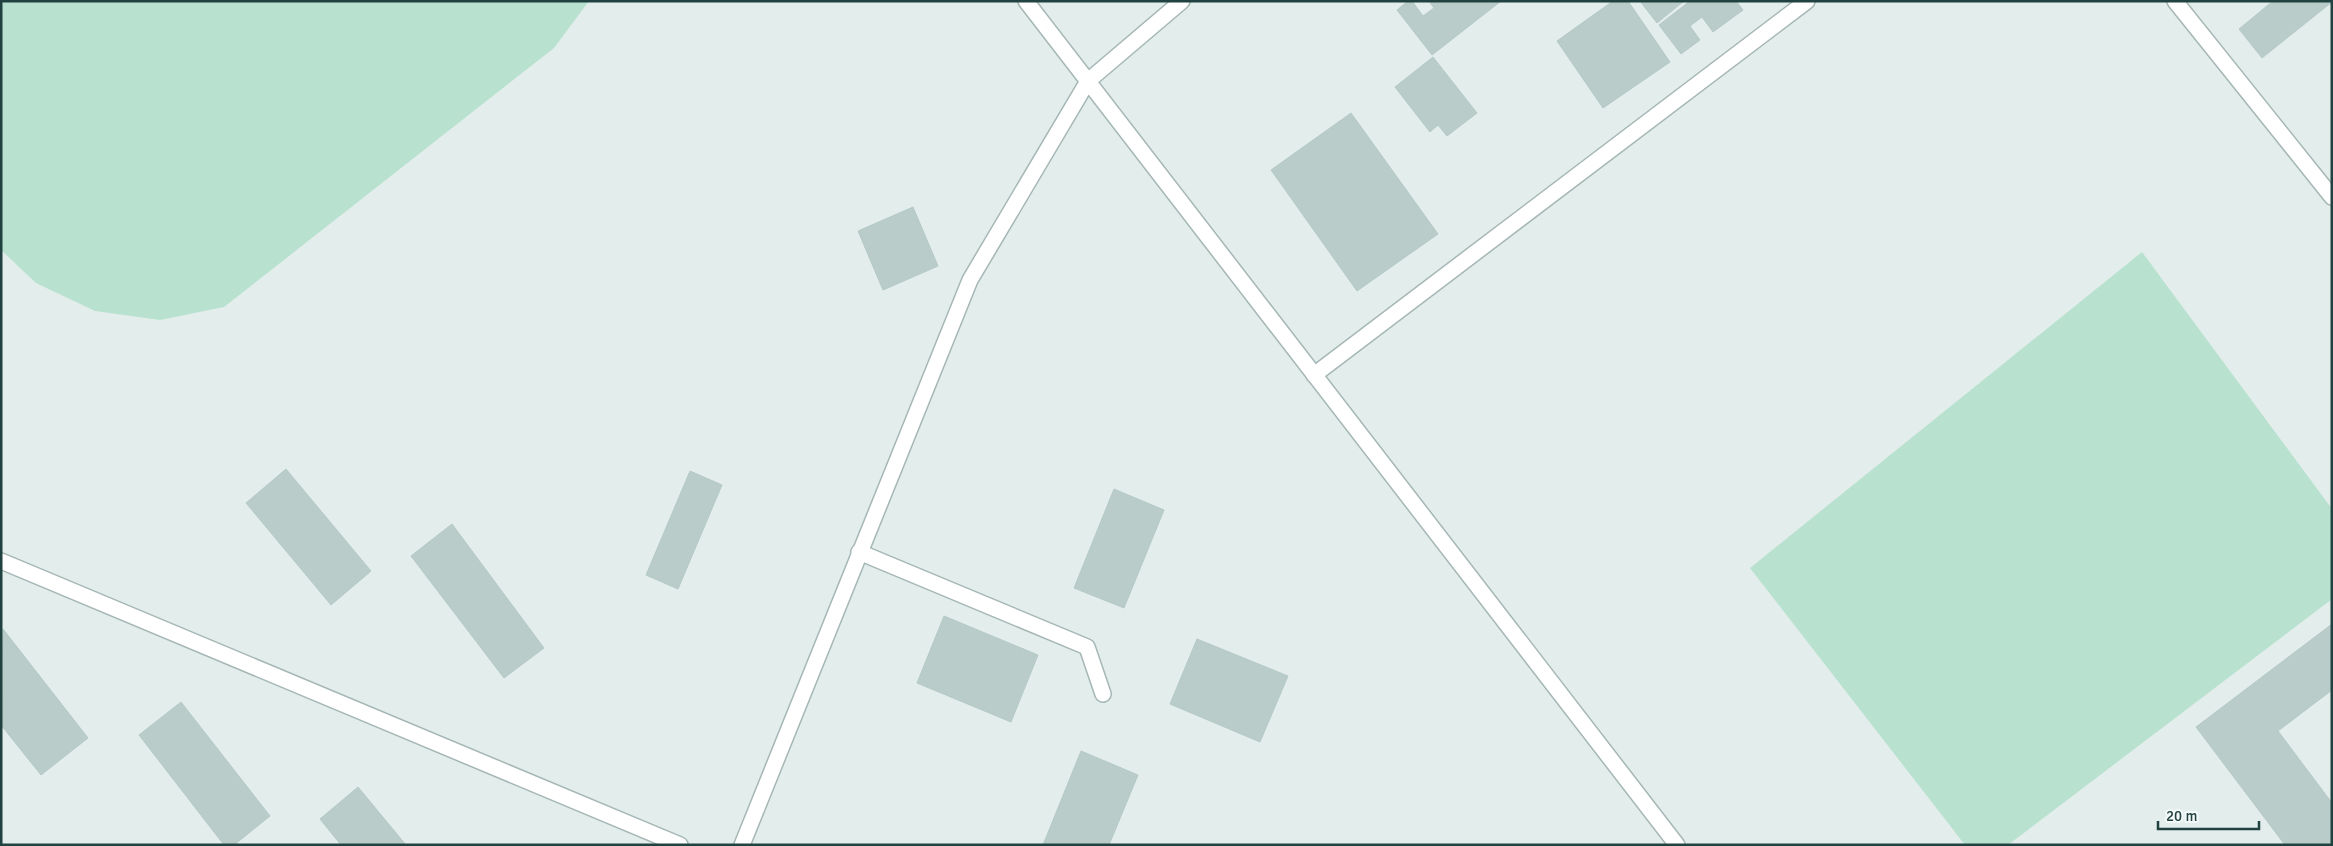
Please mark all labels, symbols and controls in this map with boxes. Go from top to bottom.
scale bar [2158,798,2259,830]
text: 20 m [2166,807,2197,825]

